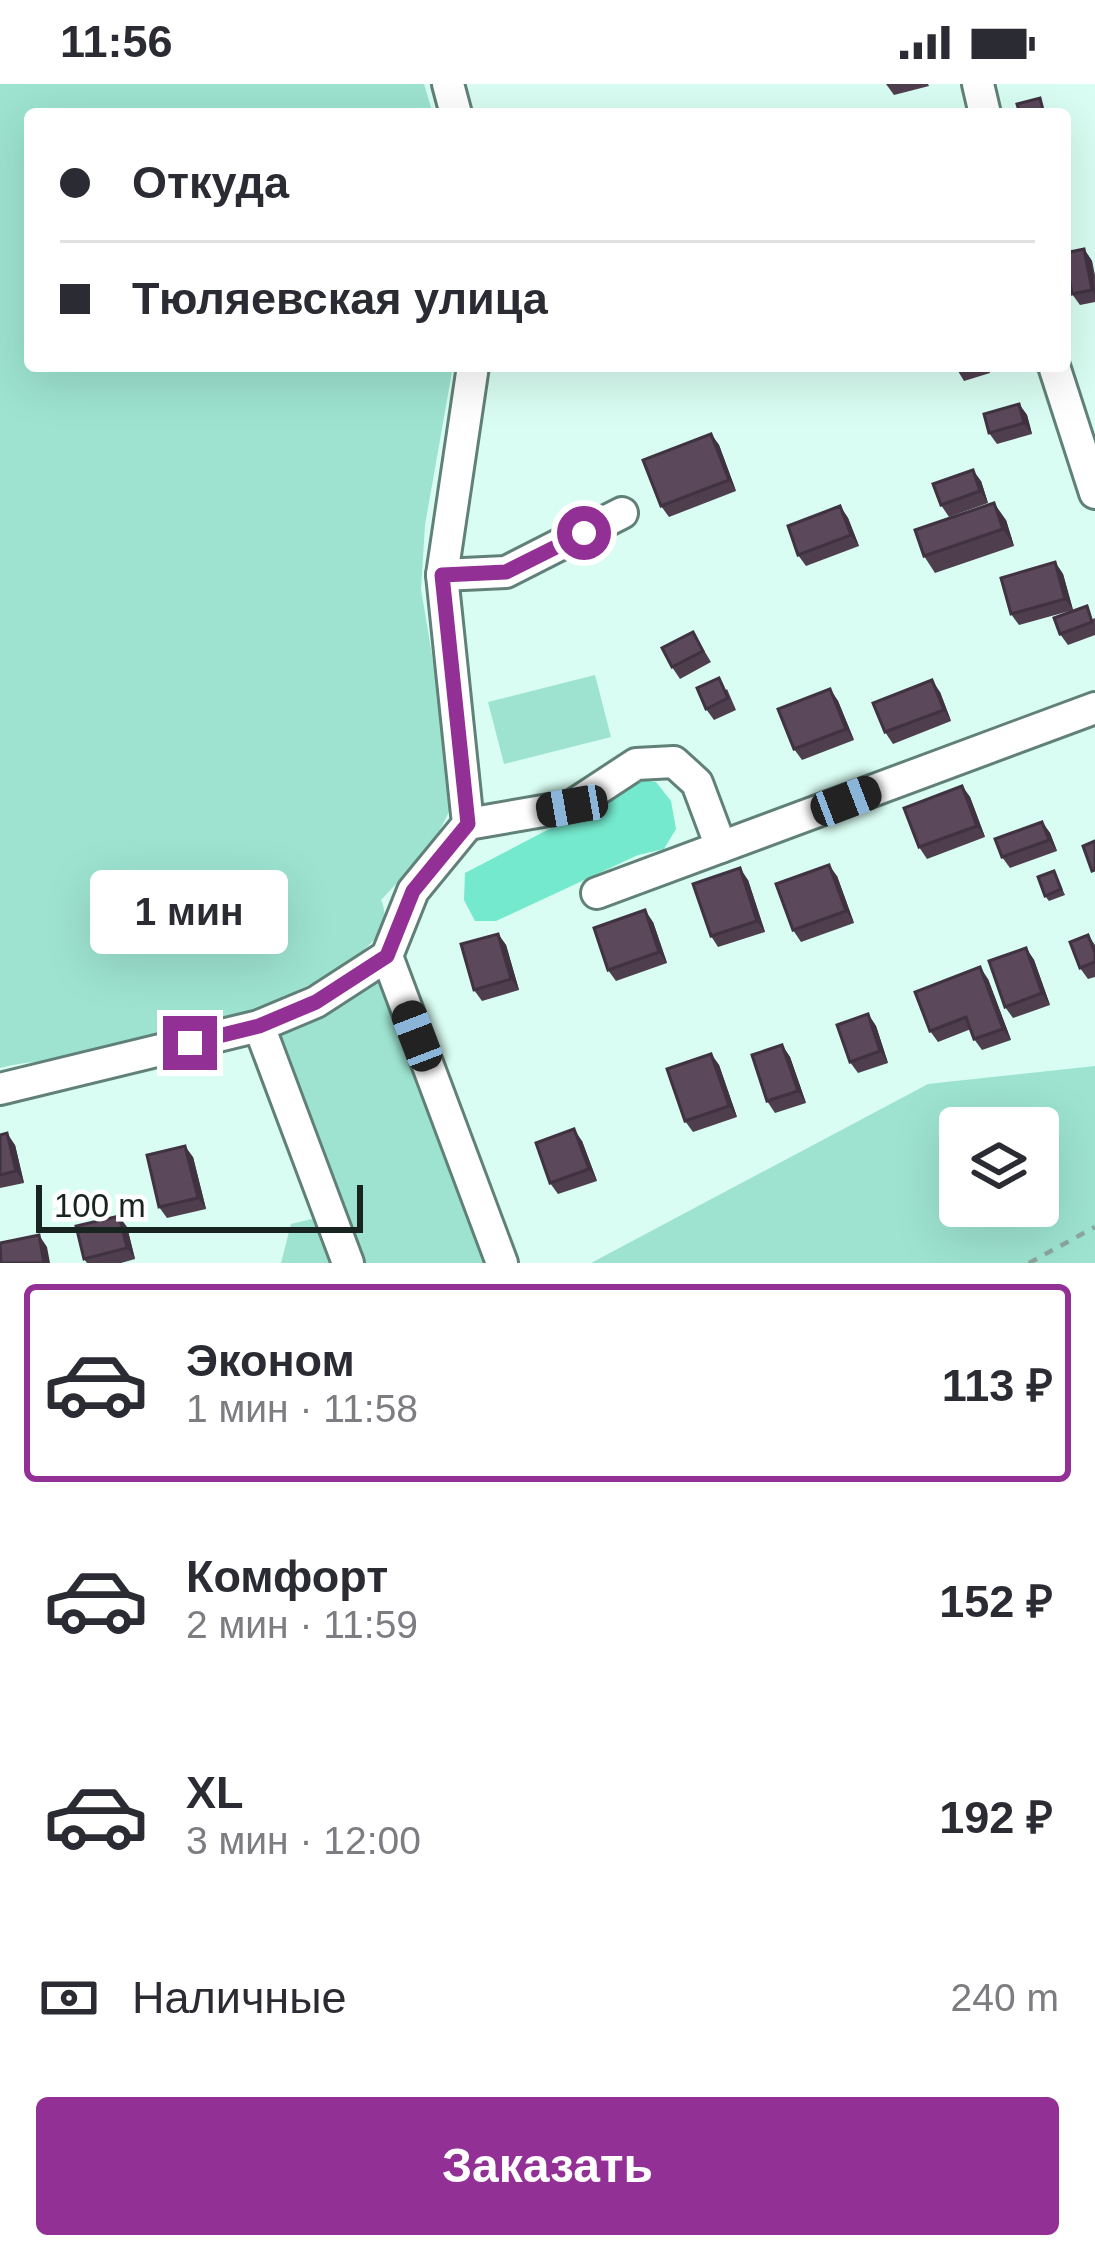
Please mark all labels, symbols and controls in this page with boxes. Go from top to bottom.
text: 11:56 [60,16,173,67]
text: Откуда [132,157,289,208]
text: Тюляевская улица [132,273,548,324]
route start [557,506,611,560]
car [806,771,886,831]
car [533,782,611,830]
callout: 1 мин [91,869,289,953]
text: 1 мин [135,890,243,933]
car [387,996,447,1076]
route end [163,1016,217,1070]
map controls [939,1107,1059,1227]
button: layers [939,1107,1059,1227]
scale bar [36,1179,363,1232]
text: 100 m [54,1187,146,1224]
icon: car [42,1329,150,1437]
text: Эконом [186,1335,355,1386]
text: 113 ₽ [942,1360,1053,1411]
text: 1 мин · 11:58 [186,1387,418,1430]
icon: car [42,1545,150,1653]
text: Комфорт [186,1551,388,1602]
text: 152 ₽ [939,1576,1053,1627]
text: 2 мин · 11:59 [186,1603,418,1646]
icon: car [42,1761,150,1869]
text: XL [186,1767,244,1818]
text: 192 ₽ [939,1792,1053,1843]
text: 3 мин · 12:00 [186,1819,421,1862]
icon: cash [36,1965,102,2031]
text: Наличные [132,1972,347,2023]
text: 240 m [951,1976,1059,2019]
button: Заказать [36,2097,1059,2235]

